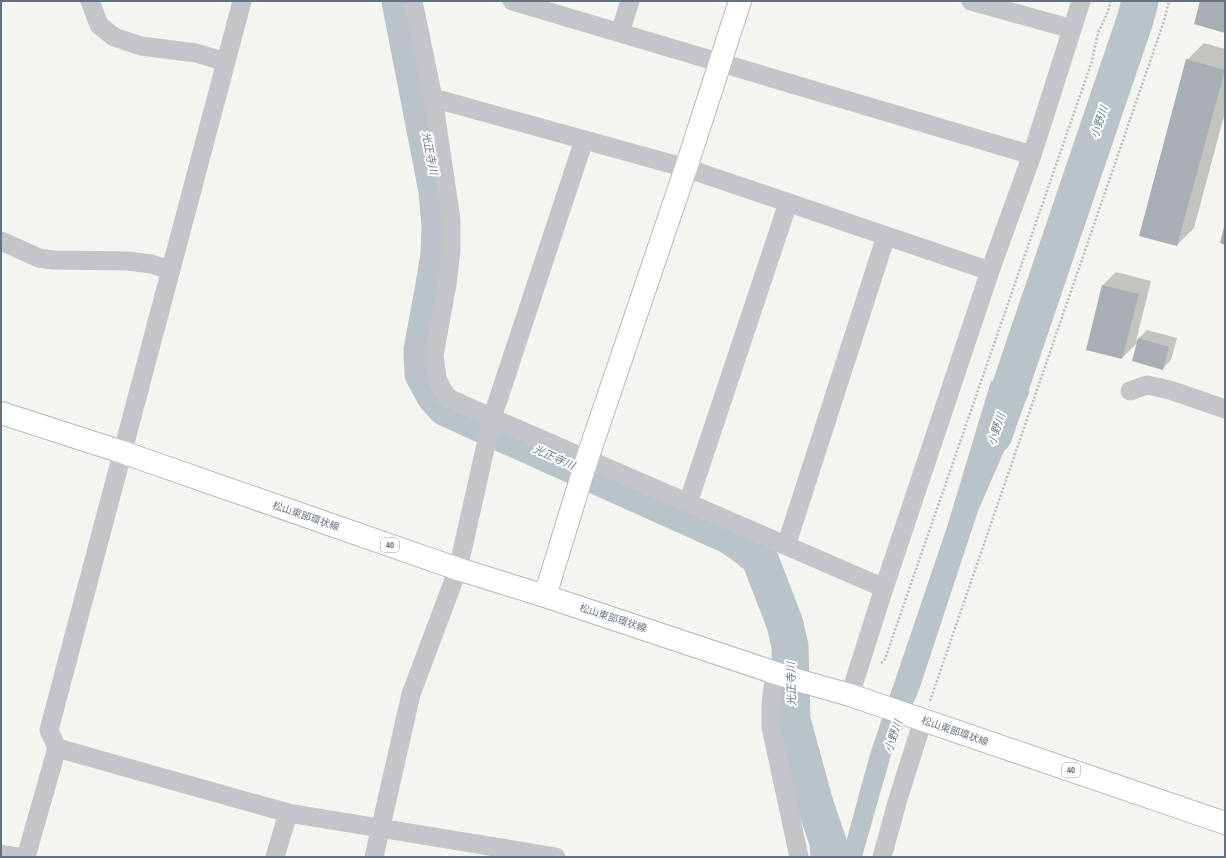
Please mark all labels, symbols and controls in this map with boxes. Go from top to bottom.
water label: 小野川 [1087,103,1111,140]
water label: 光正寺川 [419,130,441,177]
water label: 小野川 [984,410,1008,447]
water label: 光正寺川 [531,442,578,473]
street label: 松山東部環状線 [271,498,341,534]
road number: 40 [381,538,399,552]
street label: 松山東部環状線 [578,601,648,635]
water label: 光正寺川 [784,661,798,706]
street label: 松山東部環状線 [920,713,990,749]
water label: 小野川 [881,717,905,754]
road number: 40 [1062,763,1080,777]

